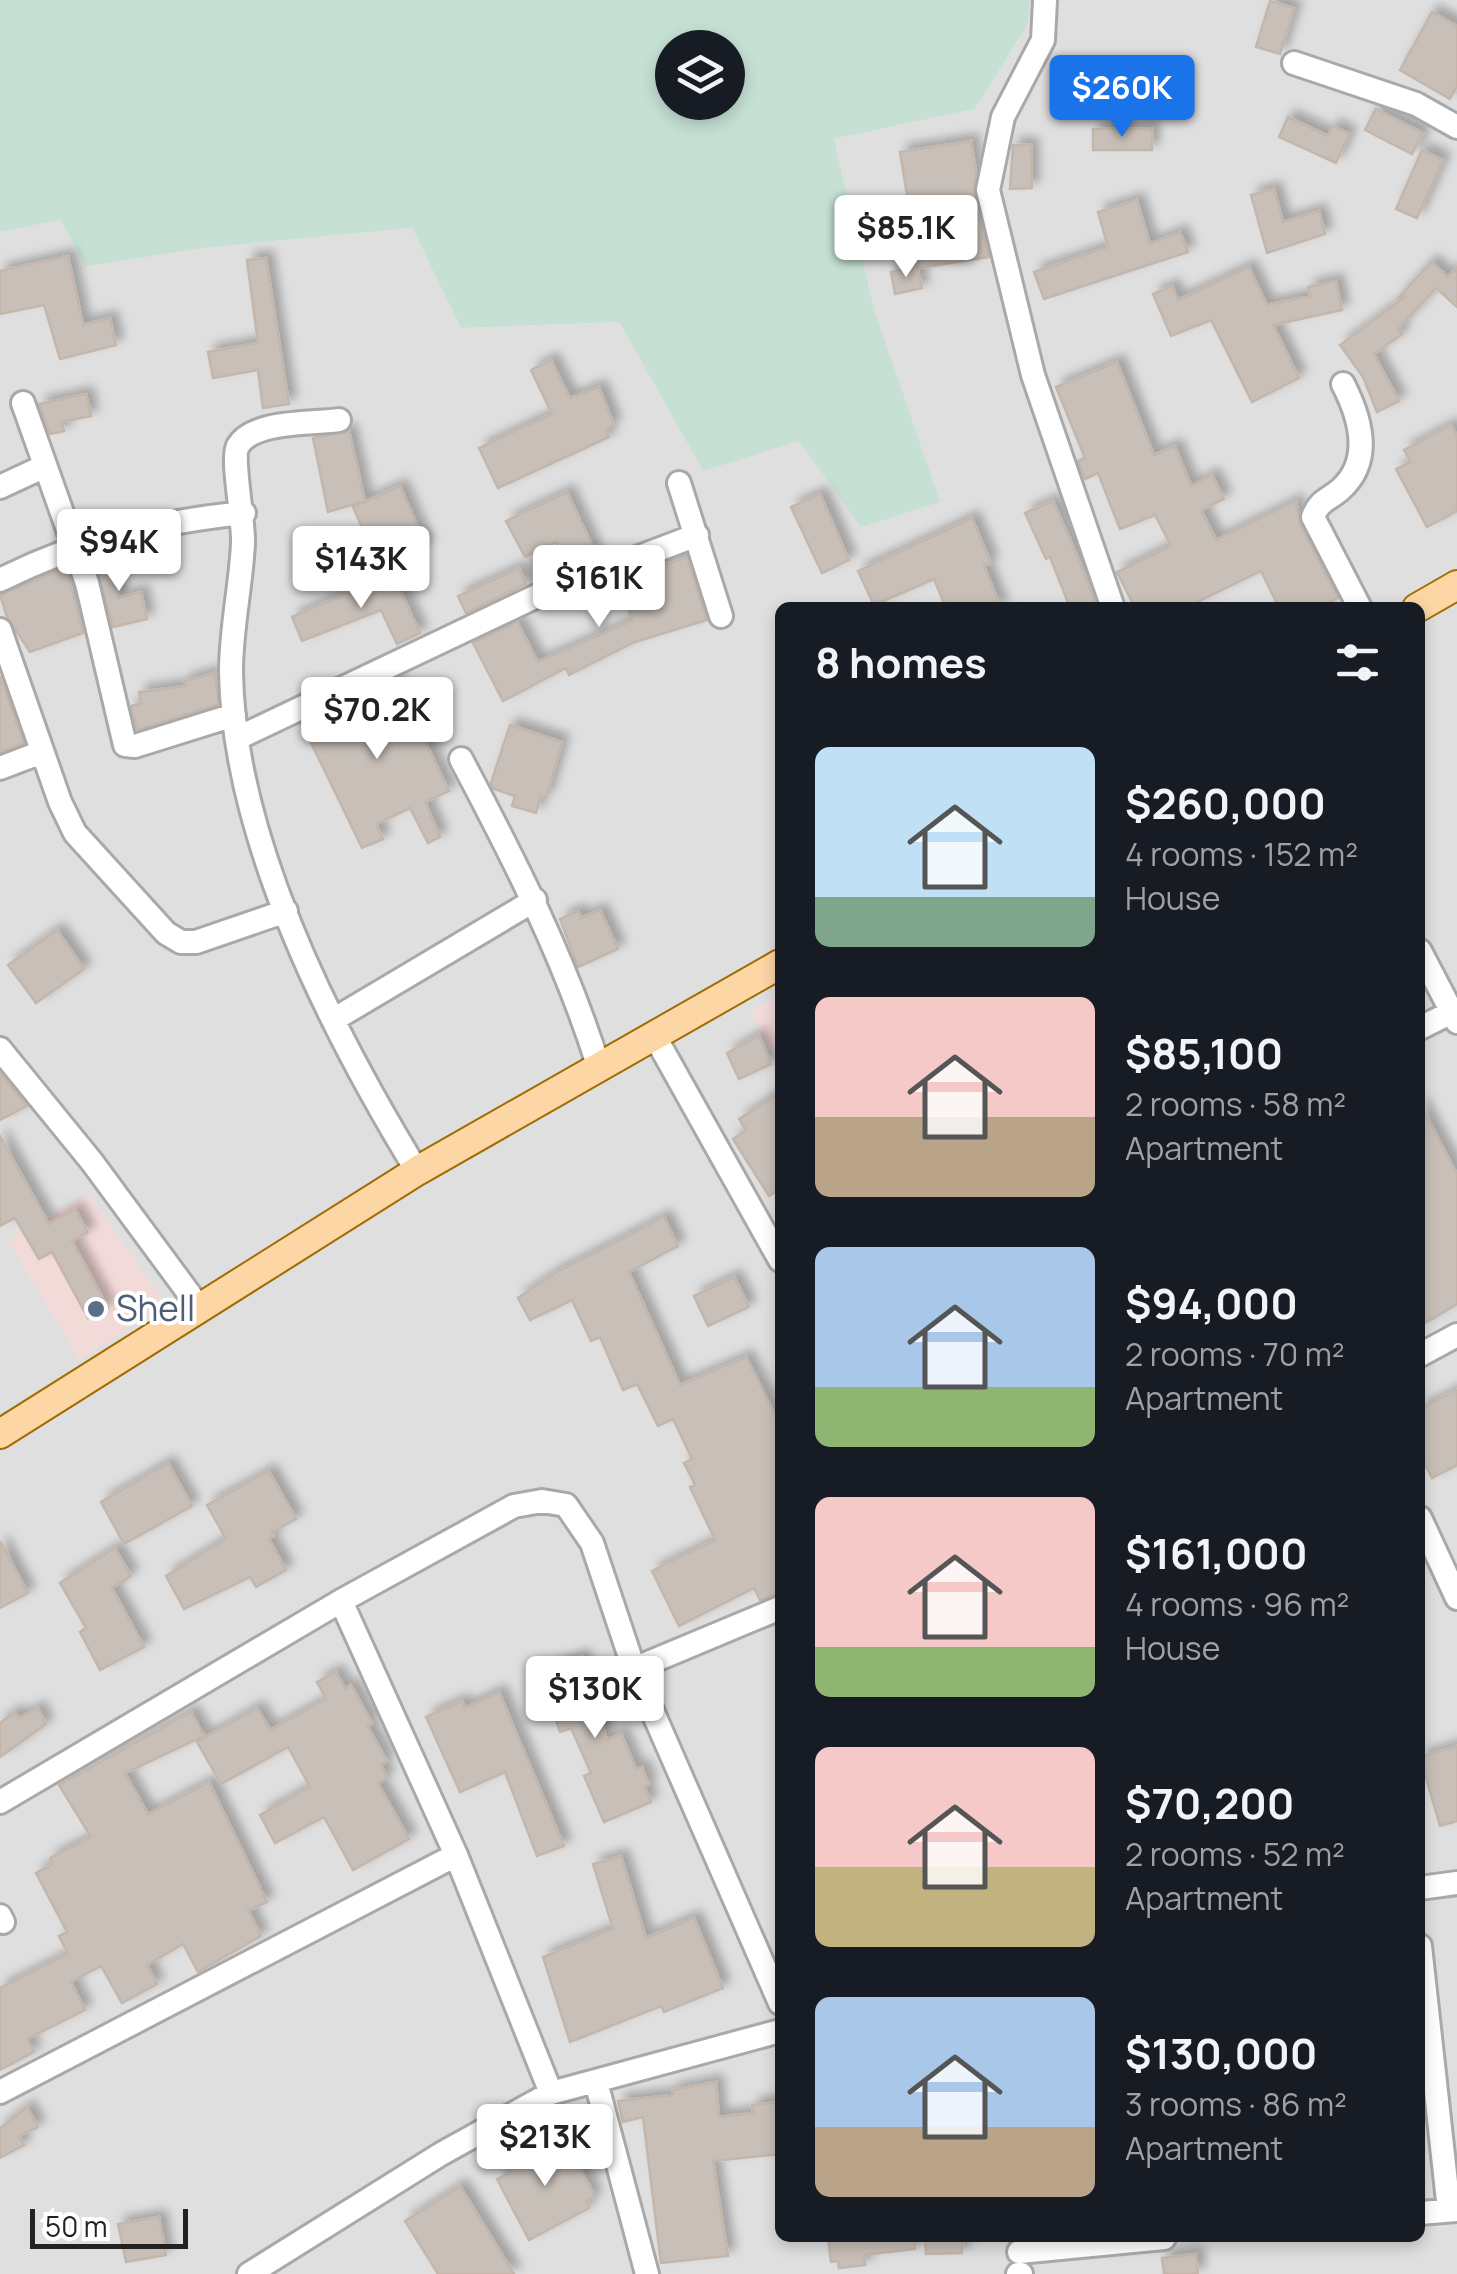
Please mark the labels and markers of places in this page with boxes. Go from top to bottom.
pin: $260K [1052,55,1192,140]
pin: $85.1K [825,195,987,280]
pin: $94K [60,509,178,594]
pin: $143K [291,526,431,611]
pin: $161K [529,545,669,630]
pin: $70.2K [296,677,458,762]
place label: Shell [116,1284,195,1332]
marker: Shell [85,1298,107,1320]
pin: $130K [525,1656,665,1741]
pin: $213K [475,2104,615,2189]

